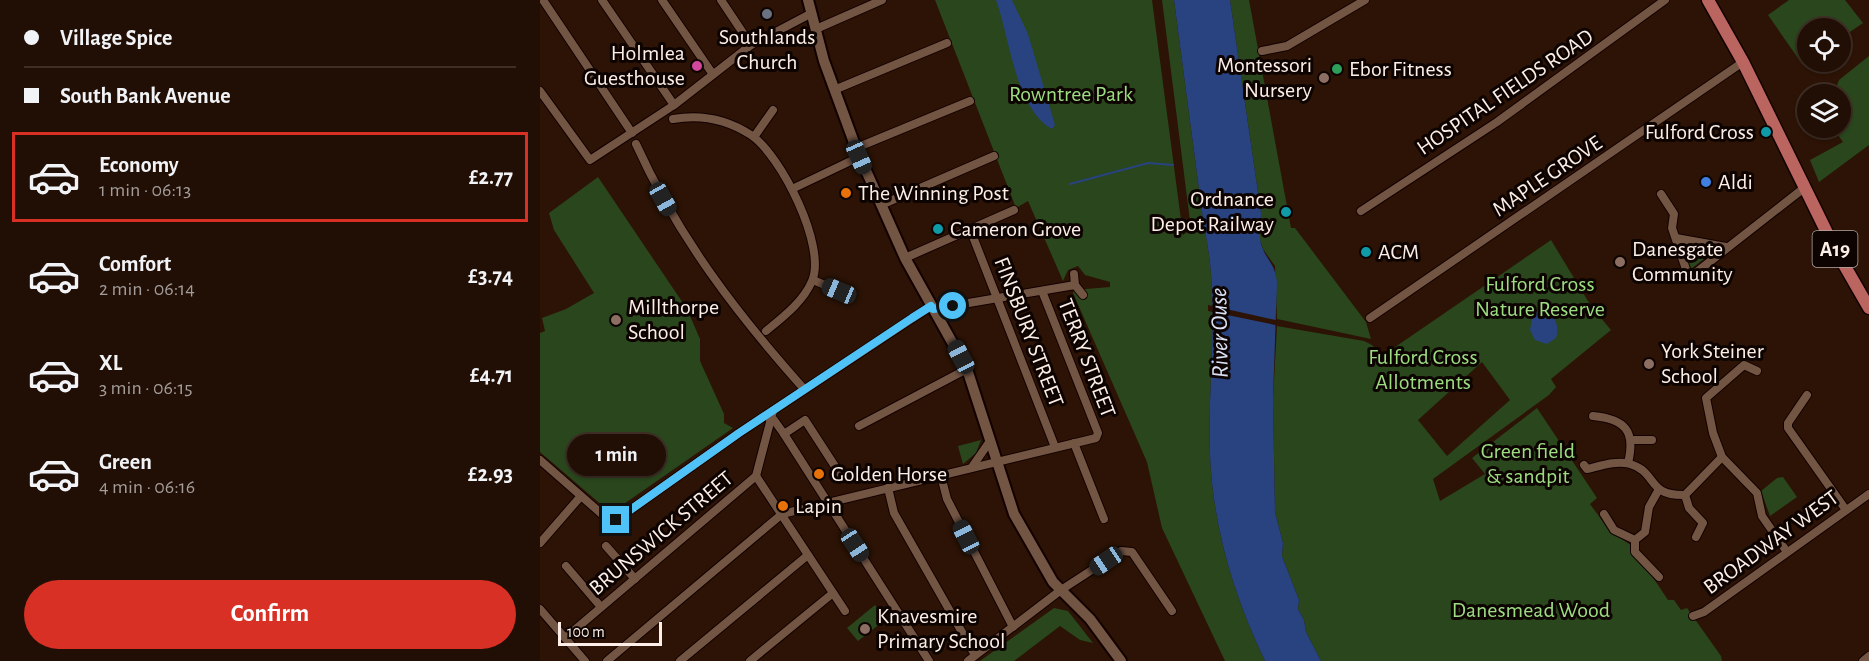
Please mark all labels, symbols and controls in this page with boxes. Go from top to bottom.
marker: Southlands Church [760,7,774,21]
map controls [1797,18,1851,138]
button: locate [1797,18,1851,72]
street label: HOSPITAL FIELDS ROAD [1413,25,1597,159]
place label: Southlands Church [719,26,815,73]
text: Village Spice [60,27,172,49]
place label: Holmlea Guesthouse [584,42,685,89]
place label: Montessori Nursery [1217,54,1313,101]
place label: Ebor Fitness [1349,58,1452,80]
marker: Holmlea Guesthouse [690,59,704,73]
marker: Ebor Fitness [1330,62,1344,76]
marker: Montessori Nursery [1317,71,1331,85]
park label: Rowntree Park [1009,83,1133,105]
button: layers [1797,84,1851,138]
text: South Bank Avenue [60,85,231,107]
place label: Fulford Cross [1645,121,1754,143]
marker: Fulford Cross [1759,125,1773,139]
street label: MAPLE GROVE [1488,131,1606,221]
car [843,137,875,177]
icon: car [27,150,81,204]
text: Economy [99,154,179,176]
text: £2.77 [469,166,513,188]
place label: Aldi [1718,171,1753,193]
marker: Aldi [1699,175,1713,189]
car [646,179,680,219]
text: 1 min · 06:13 [99,180,191,200]
place label: The Winning Post [858,182,1009,204]
marker: The Winning Post [839,186,853,200]
place label: Ordnance Depot Railway [1151,188,1275,235]
marker: Ordnance Depot Railway [1279,205,1293,219]
place label: Cameron Grove [950,218,1081,240]
marker: Cameron Grove [931,222,945,236]
road number: A19 [1812,231,1858,267]
place label: Danesgate Community [1632,238,1733,285]
place label: ACM [1378,241,1419,263]
marker: ACM [1359,245,1373,259]
icon: car [27,249,81,303]
text: Comfort [99,253,171,275]
street label: FINSBURY STREET [990,254,1068,410]
marker: Danesgate Community [1613,255,1627,269]
text: £3.74 [468,265,513,287]
park label: Fulford Cross Nature Reserve [1475,273,1605,320]
car [819,276,859,306]
text: 2 min · 06:14 [99,279,195,299]
water label: River Ouse [1207,288,1233,378]
route start [939,292,966,319]
place label: Millthorpe School [628,296,719,343]
street label: TERRY STREET [1054,296,1120,421]
marker: Millthorpe School [609,313,623,327]
car [945,337,977,377]
place label: York Steiner School [1661,340,1764,387]
park label: Fulford Cross Allotments [1368,346,1478,393]
icon: car [27,348,81,402]
text: XL [99,352,122,374]
marker: York Steiner School [1642,357,1656,371]
text: £4.71 [470,364,513,386]
text: 3 min · 06:15 [99,378,193,398]
callout: 1 min [566,433,665,475]
park label: Green field & sandpit [1481,440,1575,487]
text: 1 min [595,445,638,465]
icon: car [27,447,81,501]
text: Green [99,451,152,473]
text: £2.93 [468,463,513,485]
place label: Golden Horse [831,463,947,485]
street label: BRUNSWICK STREET [585,467,737,599]
marker: Golden Horse [812,467,826,481]
text: 4 min · 06:16 [99,477,195,497]
street label: BROADWAY WEST [1699,486,1843,598]
place label: Lapin [795,495,842,517]
marker: Lapin [776,499,790,513]
route end [602,506,629,533]
car [950,517,982,557]
car [838,525,872,565]
car [1086,543,1126,579]
button: Confirm [24,580,516,649]
park label: Danesmead Wood [1452,599,1610,621]
place label: Knavesmire Primary School [877,605,1005,652]
scale bar [558,619,662,646]
marker: Knavesmire Primary School [858,622,872,636]
text: 100 m [567,624,605,640]

